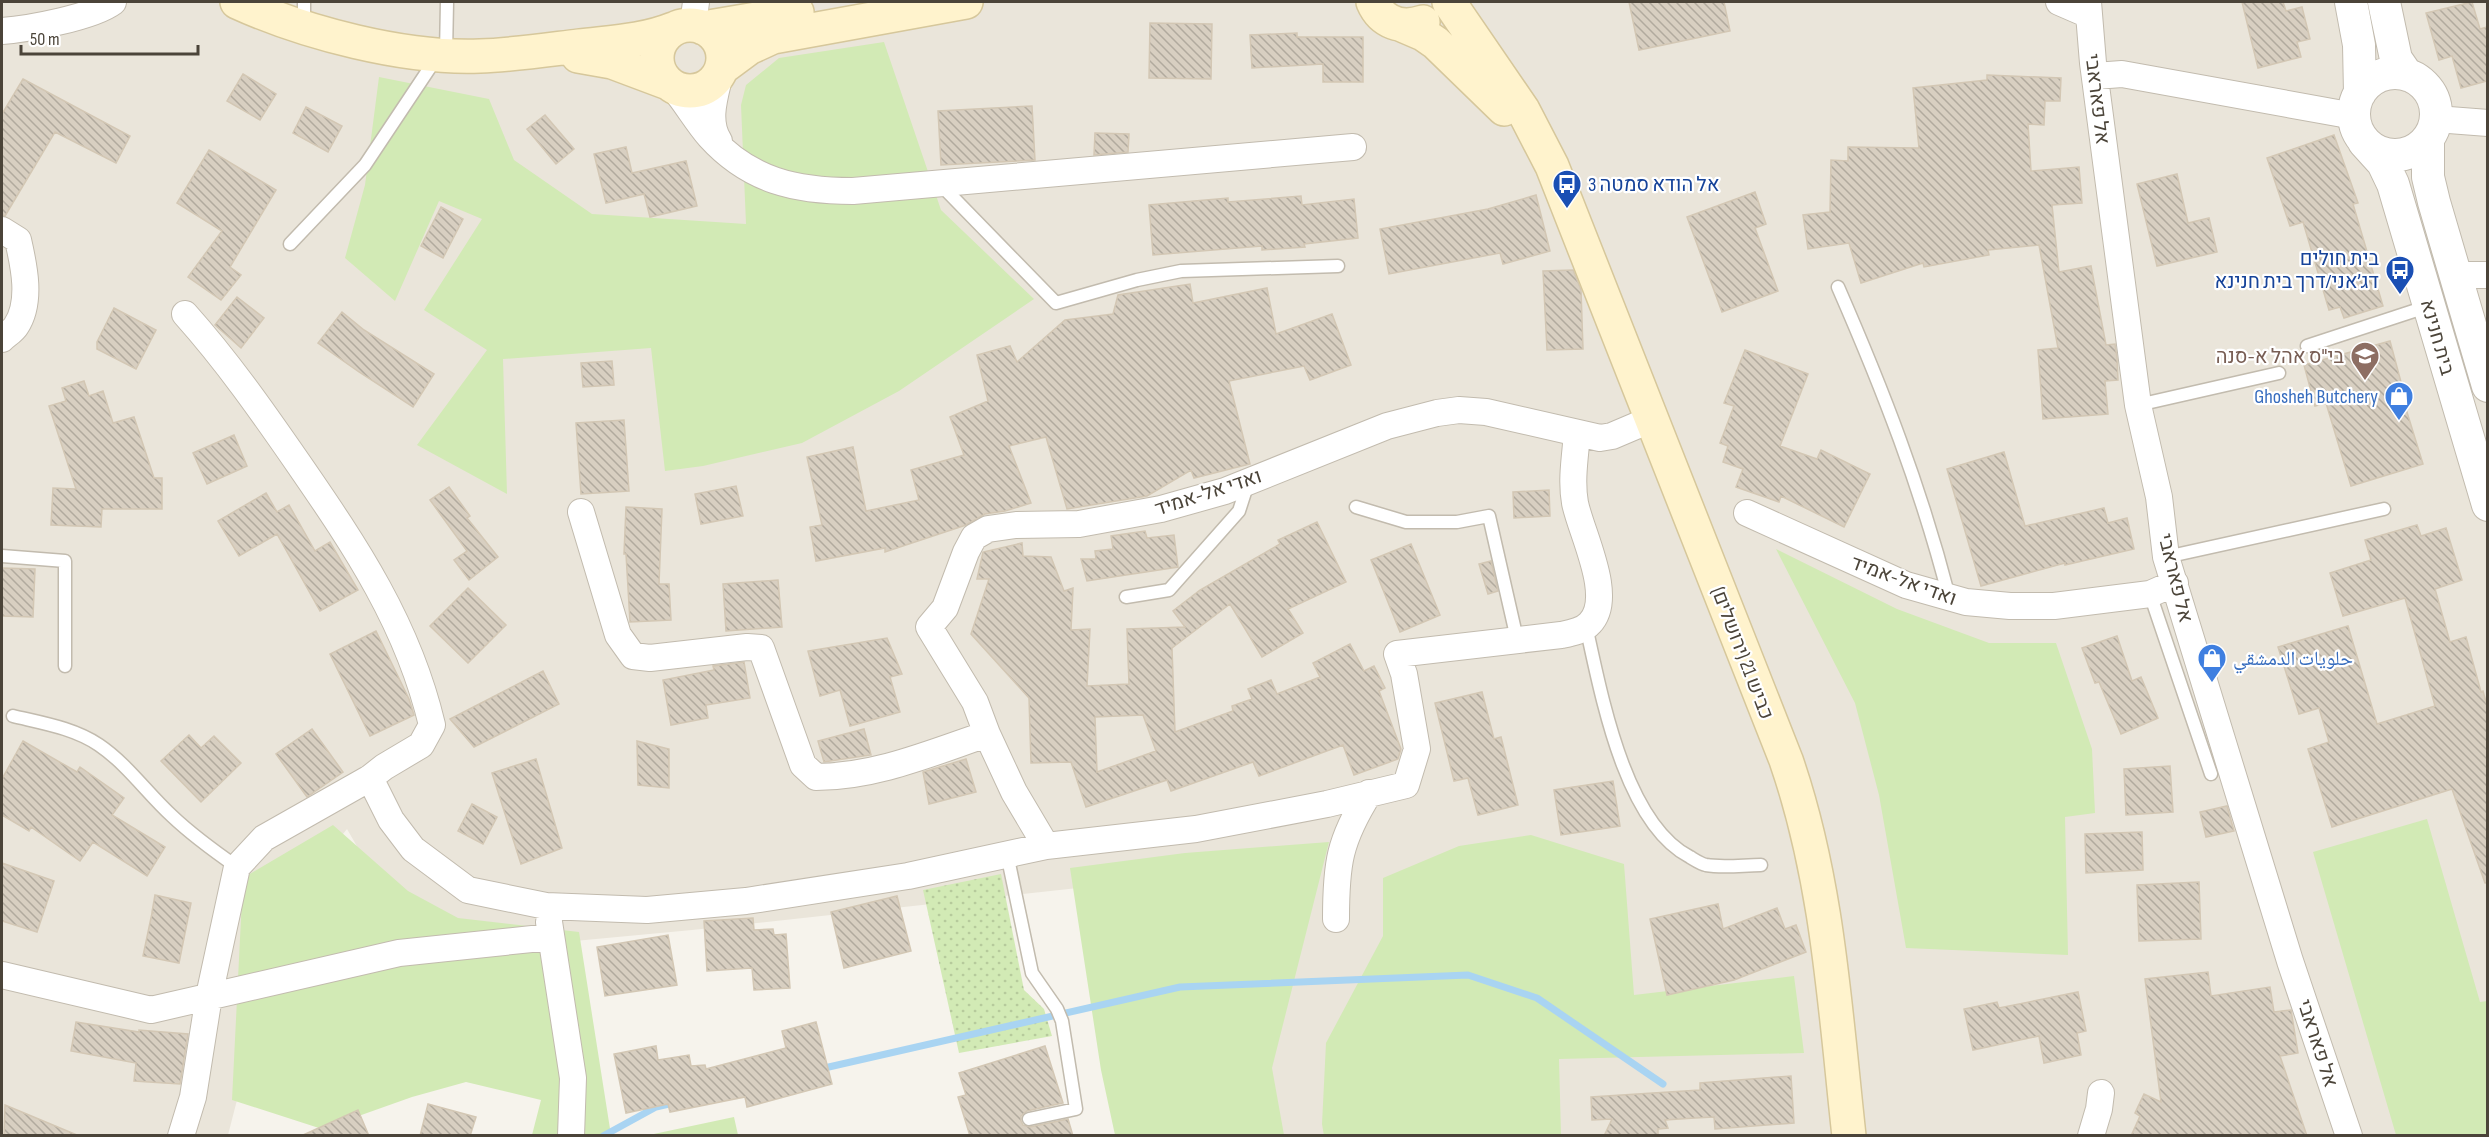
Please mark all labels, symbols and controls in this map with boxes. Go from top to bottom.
scale bar [21,18,198,56]
text: 50 m [30,29,60,50]
street label: אל פאראבי [2080,53,2114,146]
bus stop icon: אל הודא סמטה 3 [1551,168,1583,210]
place label: אל הודא סמטה 3 [1588,173,1719,197]
place label: בית חולים דג׳אני/דרך בית חנינא [2215,247,2379,294]
bus stop icon: בית חולים דג׳אני/דרך בית חנינא [2384,254,2416,296]
street label: בית חנינא [2415,297,2459,378]
school or university icon: בי"ס אהל א-סנה [2349,340,2381,382]
place label: בי"ס אהל א-סנה [2216,345,2344,369]
shop icon: Ghosheh Butchery [2383,380,2415,422]
place label: Ghosheh Butchery [2254,385,2378,409]
street label: ואדי אל-אמיד [1152,464,1265,521]
street label: אל פאראבי [2152,531,2198,625]
street label: ואדי אל-אמיד [1847,551,1960,611]
street label: כביש 21 (ירושלים) [1706,584,1778,723]
shop icon: حلويات الدمشقي [2196,642,2228,684]
place label: حلويات الدمشقي [2233,647,2353,674]
street label: אל פאראבי [2292,996,2343,1090]

